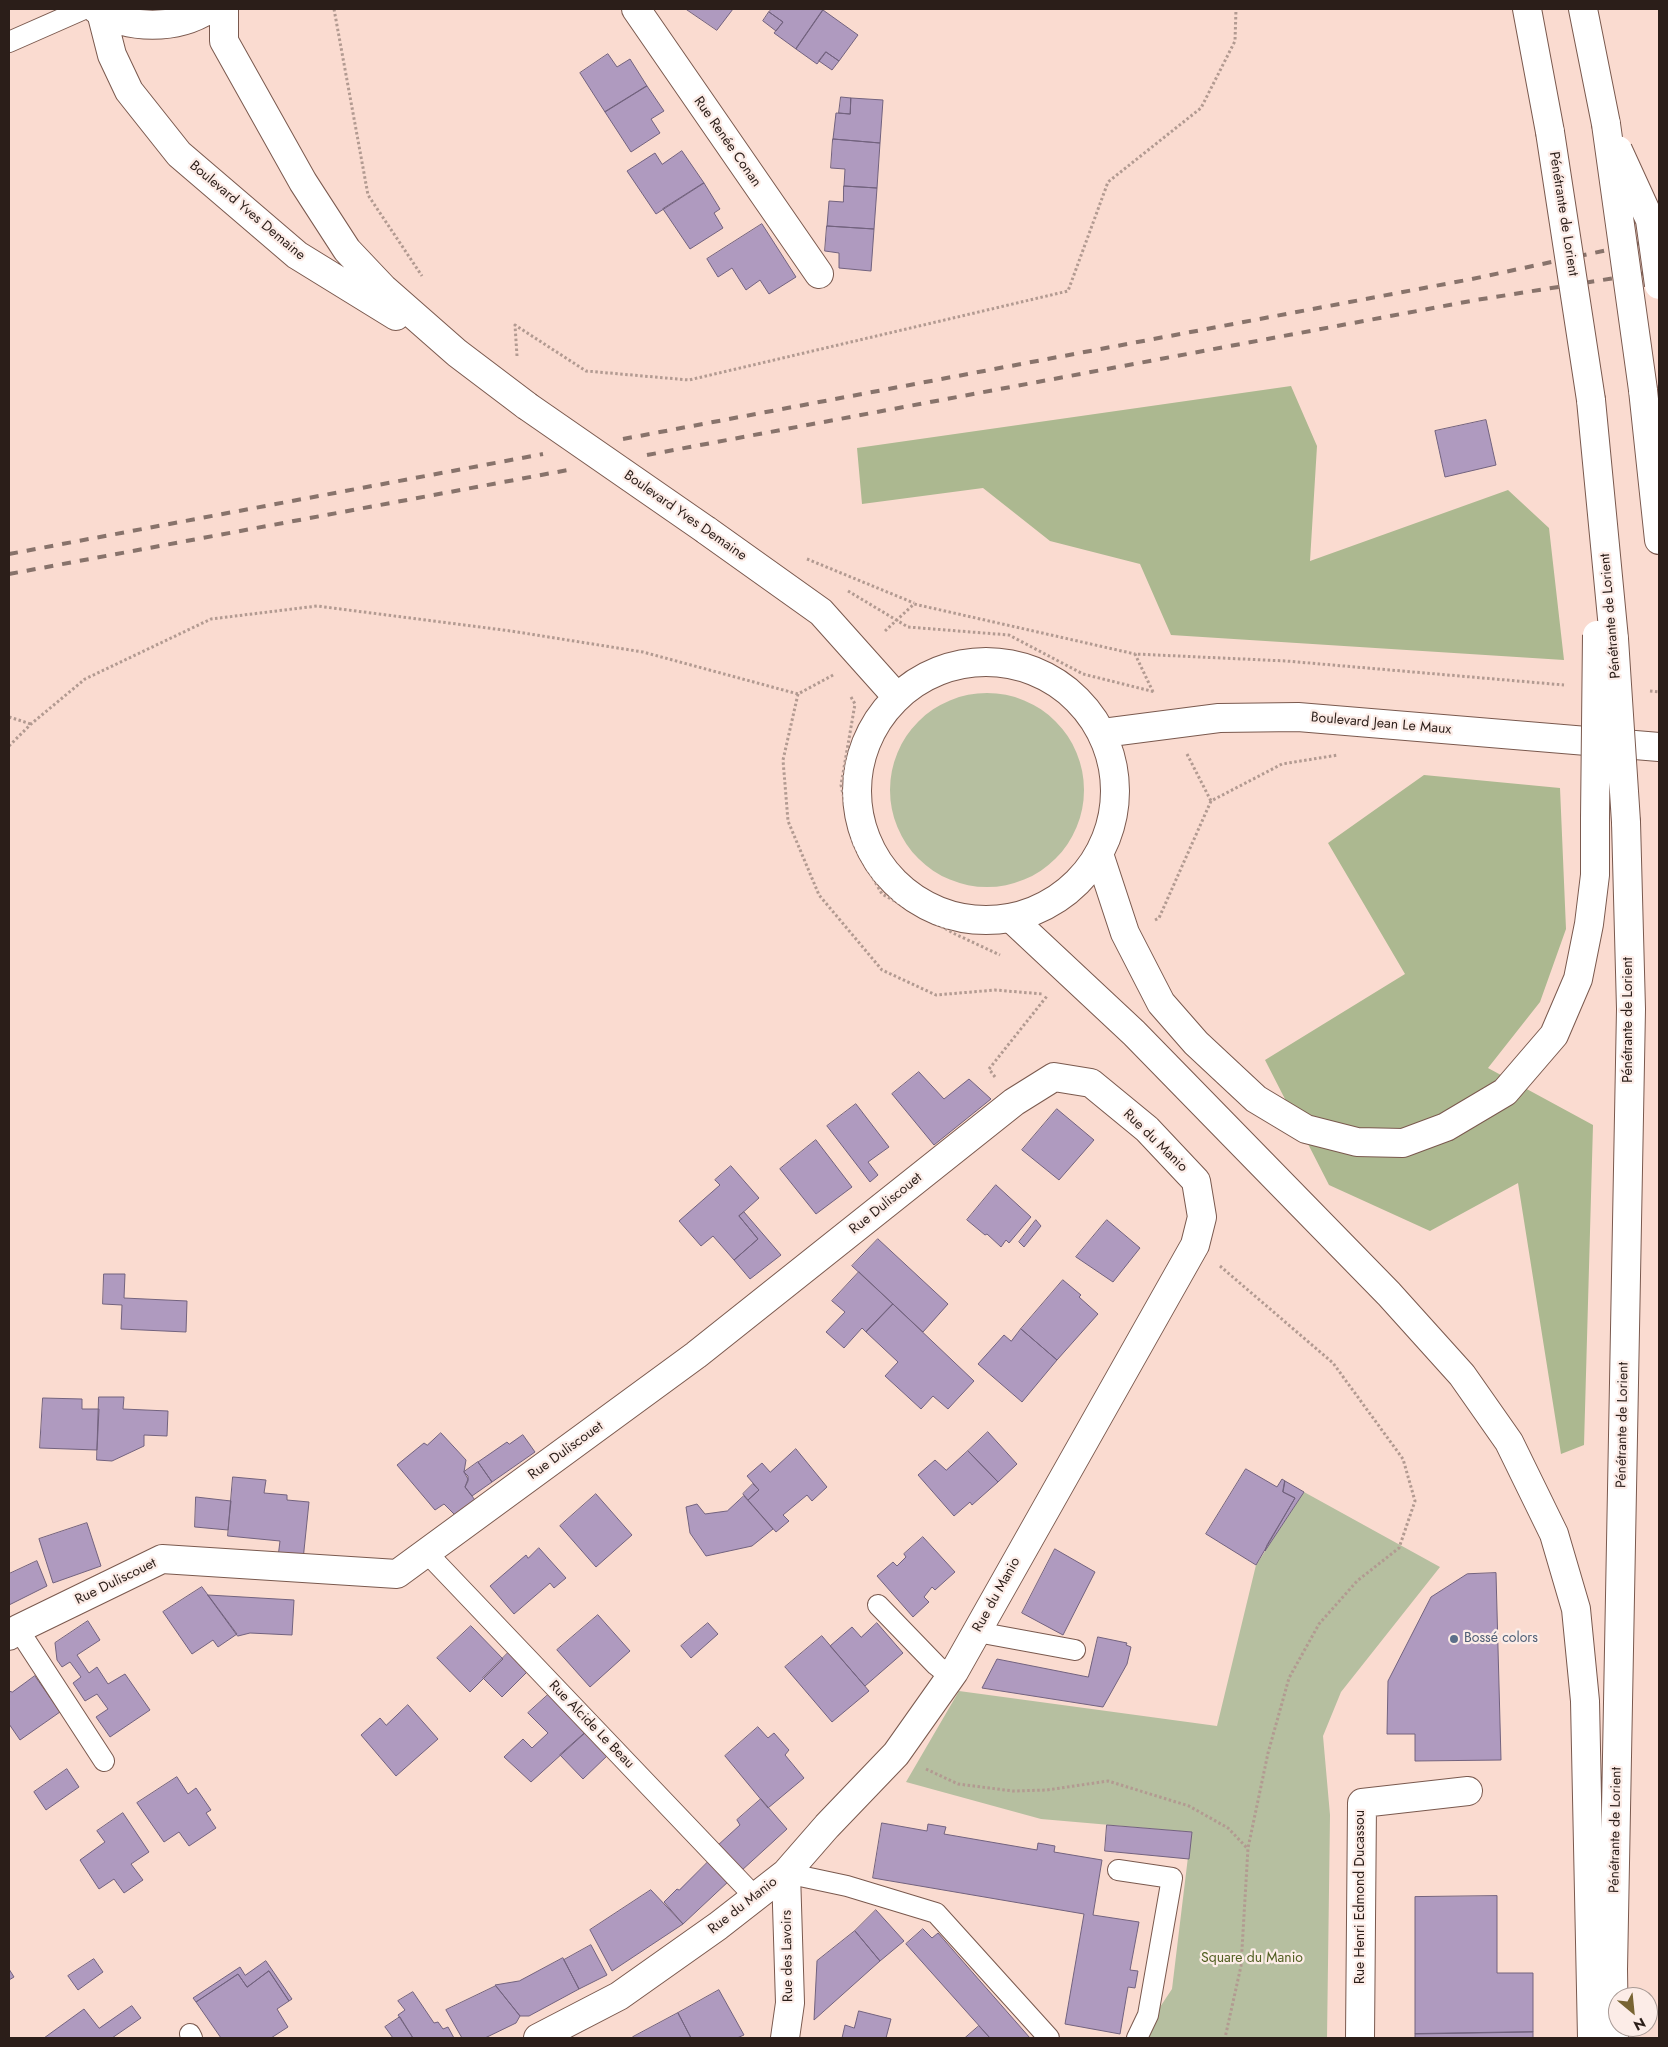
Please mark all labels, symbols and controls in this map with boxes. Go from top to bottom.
street label: Rue Renée Conan [690,94,764,190]
street label: Pénétrante de Lorient [1545,151,1581,277]
street label: Boulevard Yves Demaine [186,158,308,264]
street label: Boulevard Yves Demaine [620,467,750,565]
street label: Pénétrante de Lorient [1597,553,1625,679]
street label: Boulevard Jean Le Maux [1310,709,1452,739]
street label: Pénétrante de Lorient [1621,957,1637,1083]
street label: Rue du Manio [1119,1106,1191,1176]
street label: Rue Duliscouet [846,1170,926,1238]
street label: Pénétrante de Lorient [1614,1362,1632,1488]
street label: Rue Duliscouet [525,1418,607,1484]
street label: Rue Duliscouet [73,1555,159,1609]
street label: Rue du Manio [970,1555,1024,1635]
place label: Bossé colors [1464,1631,1538,1647]
marker: Bossé colors [1448,1633,1460,1645]
street label: Rue Alcide Le Beau [545,1678,637,1772]
street label: Pénétrante de Lorient [1607,1767,1625,1893]
street label: Rue Henri Edmond Ducassou [1353,1810,1369,1984]
street label: Rue du Manio [705,1874,781,1938]
street label: Rue des Lavoirs [779,1910,797,2002]
park label: Square du Manio [1201,1951,1303,1967]
north arrow [1608,1987,1658,2037]
text: N [1630,2013,1649,2036]

